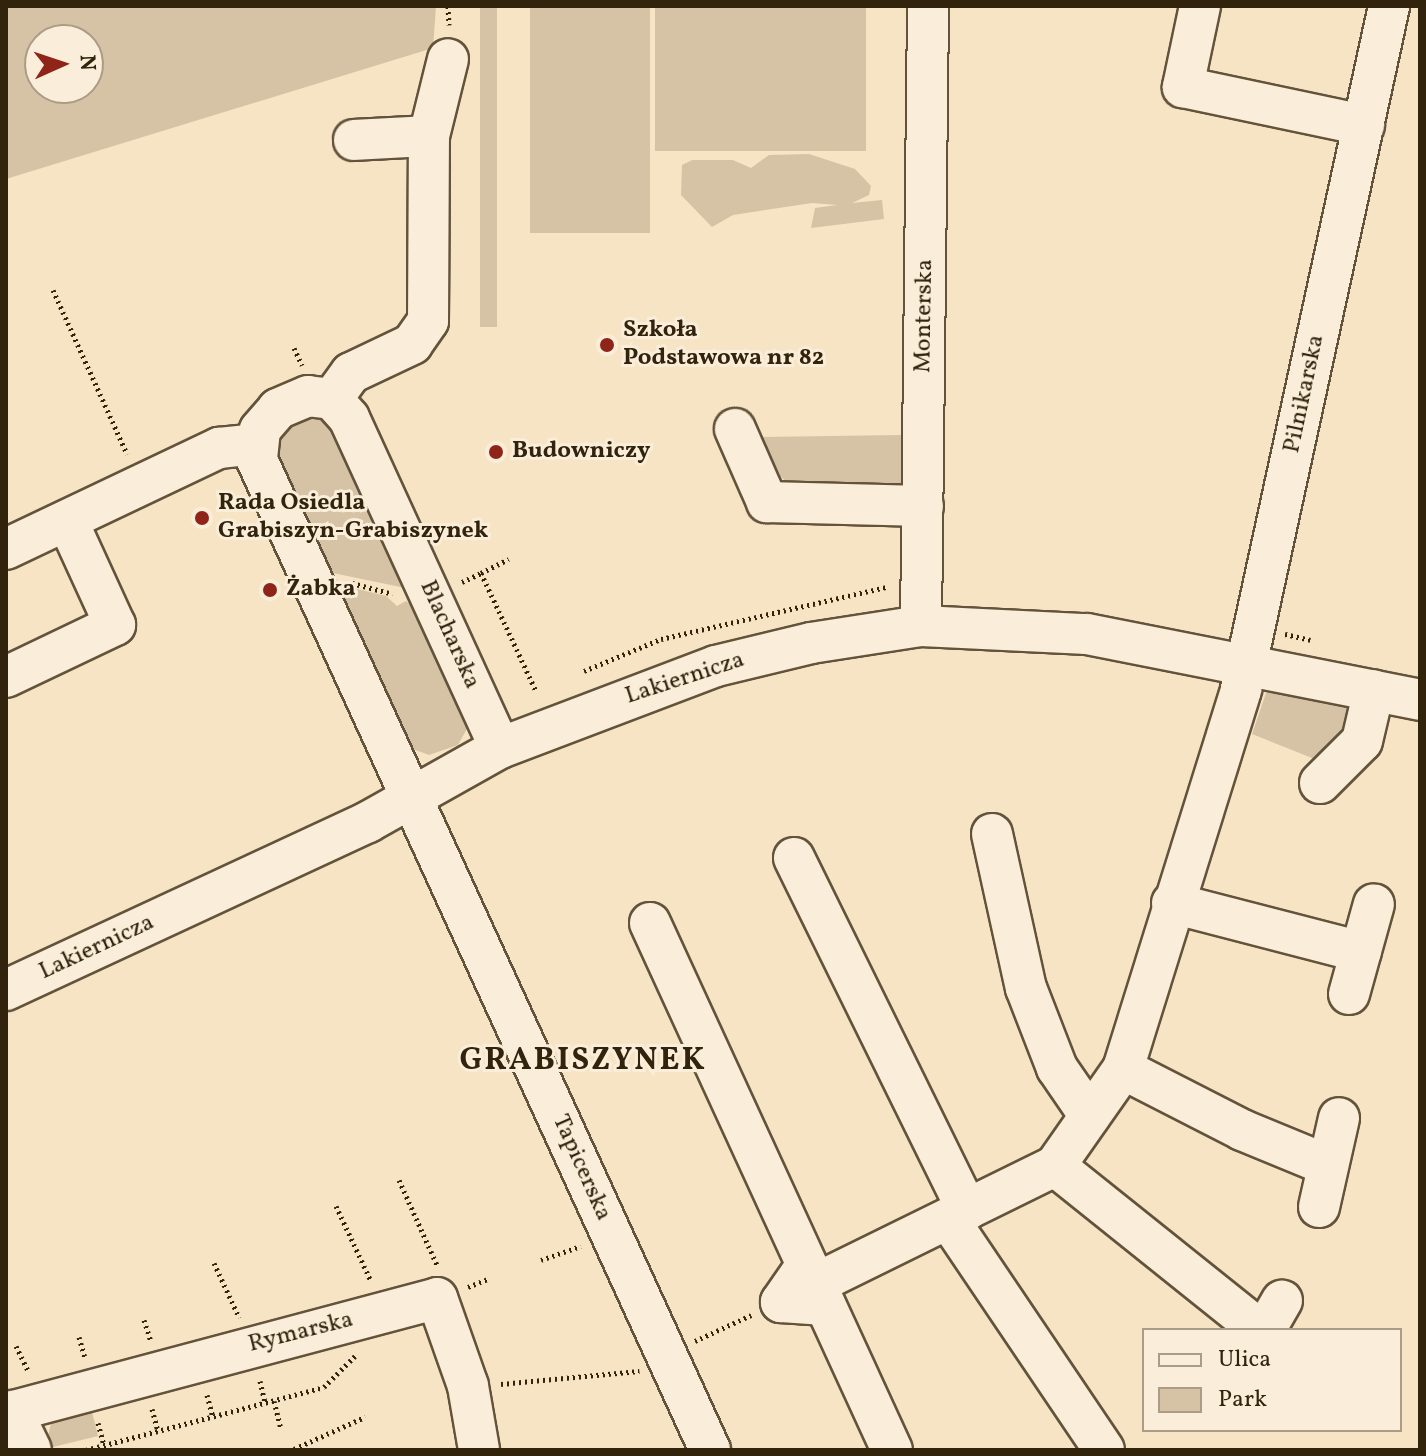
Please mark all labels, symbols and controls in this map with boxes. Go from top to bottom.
north arrow [24,24,104,104]
text: N [71,54,102,72]
street label: Monterska [910,259,940,373]
place label: Szkoła Podstawowa nr 82 [623,317,824,373]
street label: Pilnikarska [1278,332,1332,456]
marker: Szkoła Podstawowa nr 82 [598,336,616,354]
place label: Budowniczy [512,438,650,466]
marker: Budowniczy [487,443,505,461]
place label: Rada Osiedla Grabiszyn-Grabiszynek [218,490,488,546]
marker: Rada Osiedla Grabiszyn-Grabiszynek [193,509,211,527]
place label: Żabka [286,576,356,604]
street label: Blacharska [412,576,486,694]
marker: Żabka [261,581,279,599]
street label: Lakiernicza [622,646,748,712]
street label: Lakiernicza [35,909,159,987]
district label: GRABISZYNEK [459,1042,707,1080]
street label: Tapicerska [545,1111,617,1225]
street label: Rymarska [246,1306,356,1360]
legend [1142,1328,1402,1432]
text: Ulica [1218,1343,1271,1377]
text: Park [1218,1383,1267,1417]

